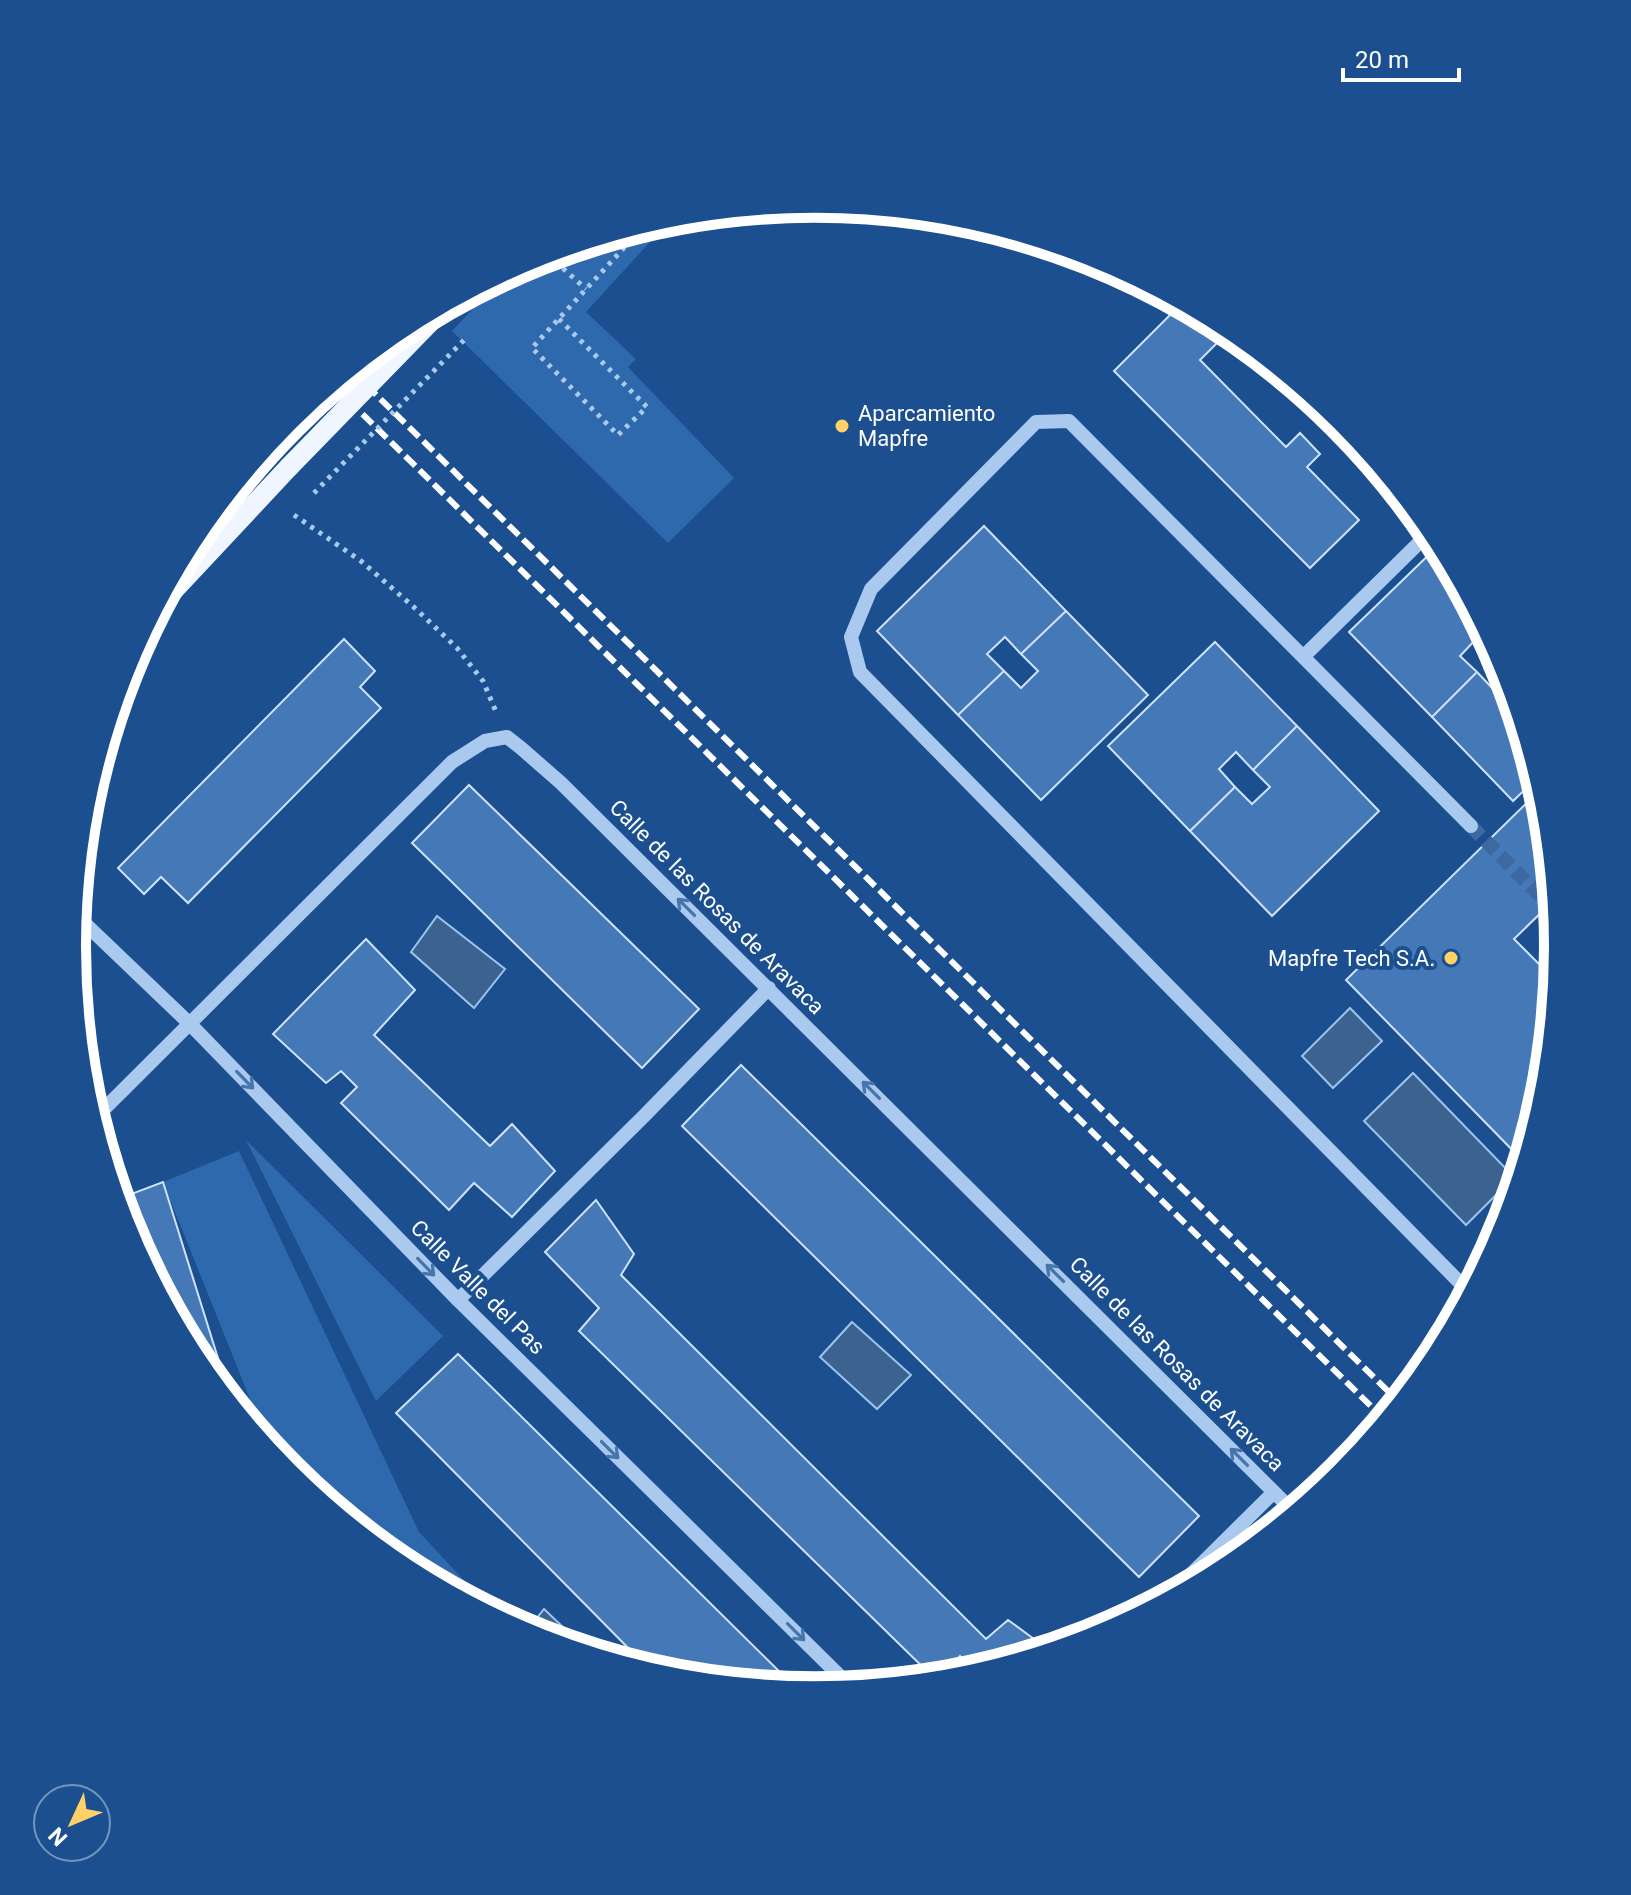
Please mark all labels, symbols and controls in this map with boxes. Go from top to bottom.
scale bar [1343,32,1459,82]
text: 20 m [1355,46,1409,74]
place label: Aparcamiento Mapfre [858,401,995,451]
marker: Aparcamiento Mapfre [833,417,851,435]
street label: Calle de las Rosas de Aravaca [605,795,829,1019]
one-way arrow [676,897,696,916]
place label: Mapfre Tech S.A. [1268,946,1435,971]
marker: Mapfre Tech S.A. [1442,949,1460,967]
one-way arrow [235,1070,254,1089]
one-way arrow [862,1081,881,1100]
street label: Calle Valle del Pas [406,1215,550,1359]
street label: Calle de las Rosas de Aravaca [1065,1252,1289,1476]
one-way arrow [416,1257,435,1276]
one-way arrow [1046,1264,1065,1283]
one-way arrow [601,1440,620,1460]
one-way arrow [1230,1448,1249,1467]
one-way arrow [786,1623,806,1642]
north arrow [32,1783,112,1863]
text: N [44,1822,72,1851]

